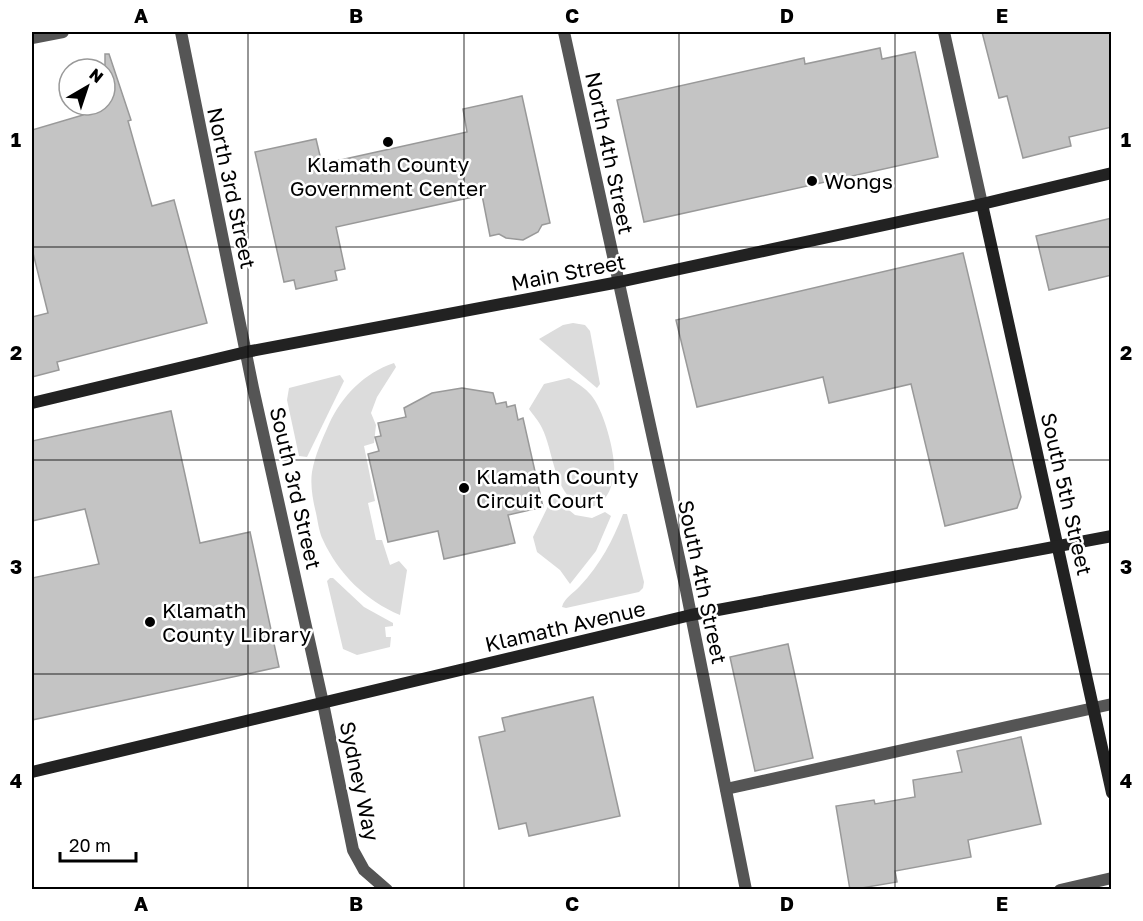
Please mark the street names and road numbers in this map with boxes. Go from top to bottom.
street label: North 4th Street [580,69,640,237]
street label: North 3rd Street [202,105,262,271]
street label: Main Street [509,248,627,296]
street label: South 3rd Street [265,404,327,572]
street label: South 5th Street [1036,410,1098,578]
street label: South 4th Street [673,498,733,666]
street label: Klamath Avenue [482,595,648,657]
street label: Sydney Way [335,719,385,843]

